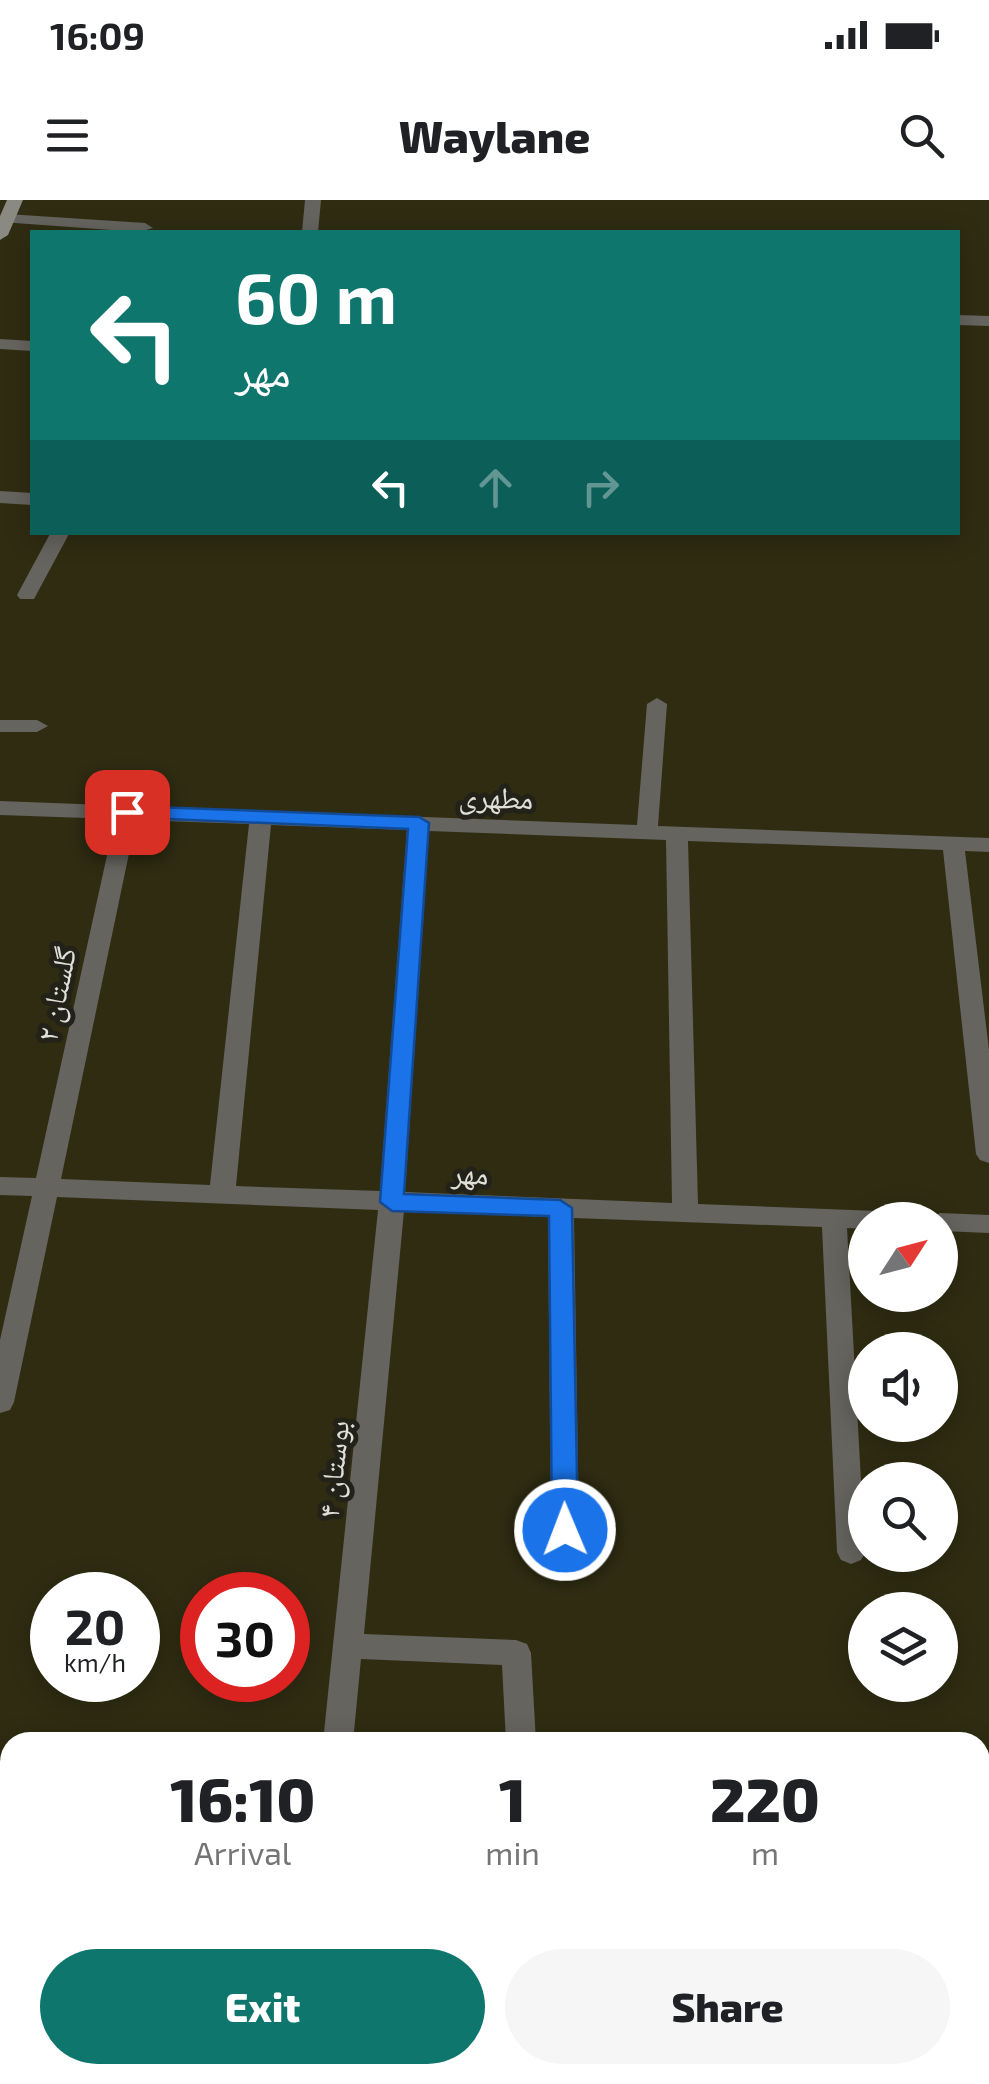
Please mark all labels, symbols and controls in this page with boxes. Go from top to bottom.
text: 16:09 [50,12,145,58]
icon: menu [40,108,95,163]
text: Waylane [399,108,590,162]
icon: search [894,108,949,163]
text: 60 m [235,254,397,338]
icon: left [70,270,200,400]
text: مهر [235,342,291,396]
icon: left [363,460,418,515]
icon: ahead [468,460,523,515]
icon: right [573,460,628,515]
pin [85,770,170,855]
street label: مطهری [458,777,534,817]
icon: arrive [100,785,155,840]
street label: گلستان ۲ [27,943,85,1045]
street label: مهر [450,1153,489,1192]
north arrow [848,1202,958,1312]
map controls [848,1202,958,1702]
button: sound [848,1332,958,1442]
street label: بوستان ۴ [309,1418,357,1520]
button: search [848,1462,958,1572]
position arrow [513,1478,617,1582]
speed limit sign: 30 [180,1572,310,1702]
button: layers [848,1592,958,1702]
text: 20 [65,1595,125,1655]
text: km/h [64,1647,126,1677]
text: 16:10 [170,1762,315,1834]
text: 1 [499,1762,526,1834]
text: 220 [710,1762,820,1834]
text: Arrival [194,1833,291,1871]
text: min [485,1833,540,1871]
text: m [751,1833,779,1871]
button: Exit [40,1949,485,2064]
button: Share [505,1949,950,2064]

